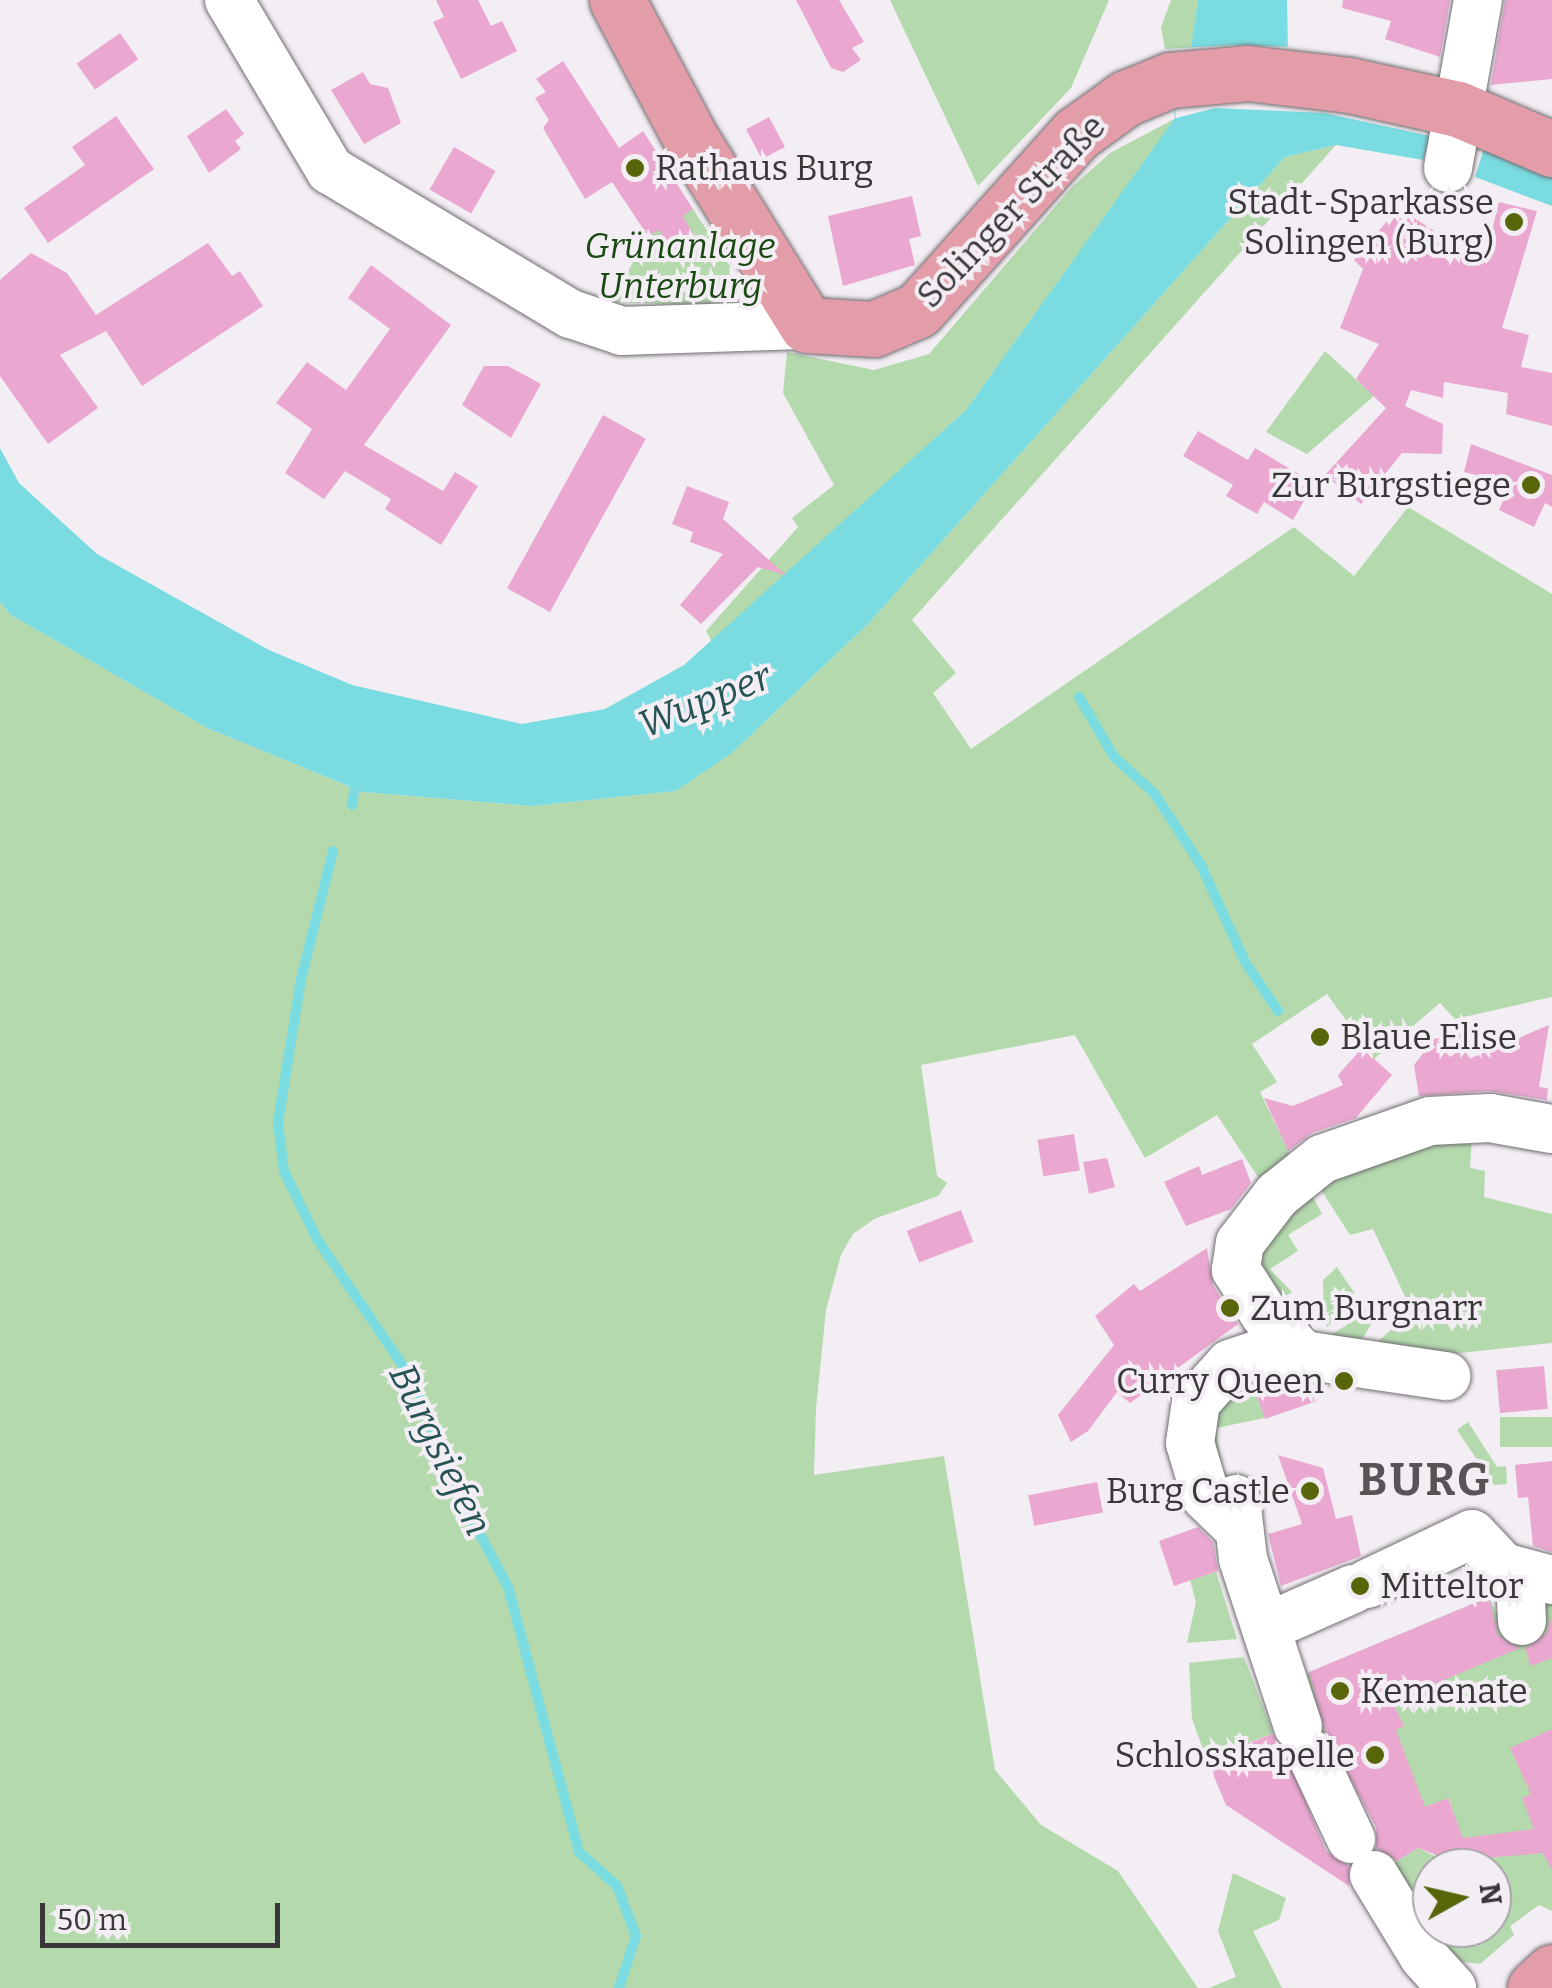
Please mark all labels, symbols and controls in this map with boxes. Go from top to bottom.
street label: Solinger Straße [908,106,1114,316]
place label: Rathaus Burg [655,147,873,189]
marker: Rathaus Burg [624,157,646,179]
place label: Stadt-Sparkasse Solingen (Burg) [1227,181,1494,263]
marker: Stadt-Sparkasse Solingen (Burg) [1503,211,1525,233]
park label: Grünanlage Unterburg [585,225,775,307]
place label: Zur Burgstiege [1271,464,1511,506]
marker: Zur Burgstiege [1520,474,1542,496]
water label: Wupper [632,654,778,748]
place label: Blaue Elise [1340,1016,1517,1058]
marker: Blaue Elise [1309,1026,1331,1048]
place label: Zum Burgnarr [1250,1287,1482,1329]
marker: Zum Burgnarr [1219,1297,1241,1319]
water label: Burgsiefen [379,1357,501,1543]
place label: Curry Queen [1116,1360,1324,1402]
marker: Curry Queen [1333,1370,1355,1392]
district label: BURG [1358,1454,1492,1508]
place label: Burg Castle [1106,1470,1290,1512]
marker: Burg Castle [1299,1480,1321,1502]
place label: Mitteltor [1380,1565,1524,1607]
marker: Mitteltor [1349,1575,1371,1597]
place label: Kemenate [1360,1670,1528,1712]
marker: Kemenate [1329,1680,1351,1702]
place label: Schlosskapelle [1114,1734,1355,1776]
marker: Schlosskapelle [1364,1744,1386,1766]
north arrow [1412,1848,1512,1948]
text: N [1472,1881,1508,1907]
scale bar [45,1883,285,1945]
text: 50 m [57,1902,127,1938]

